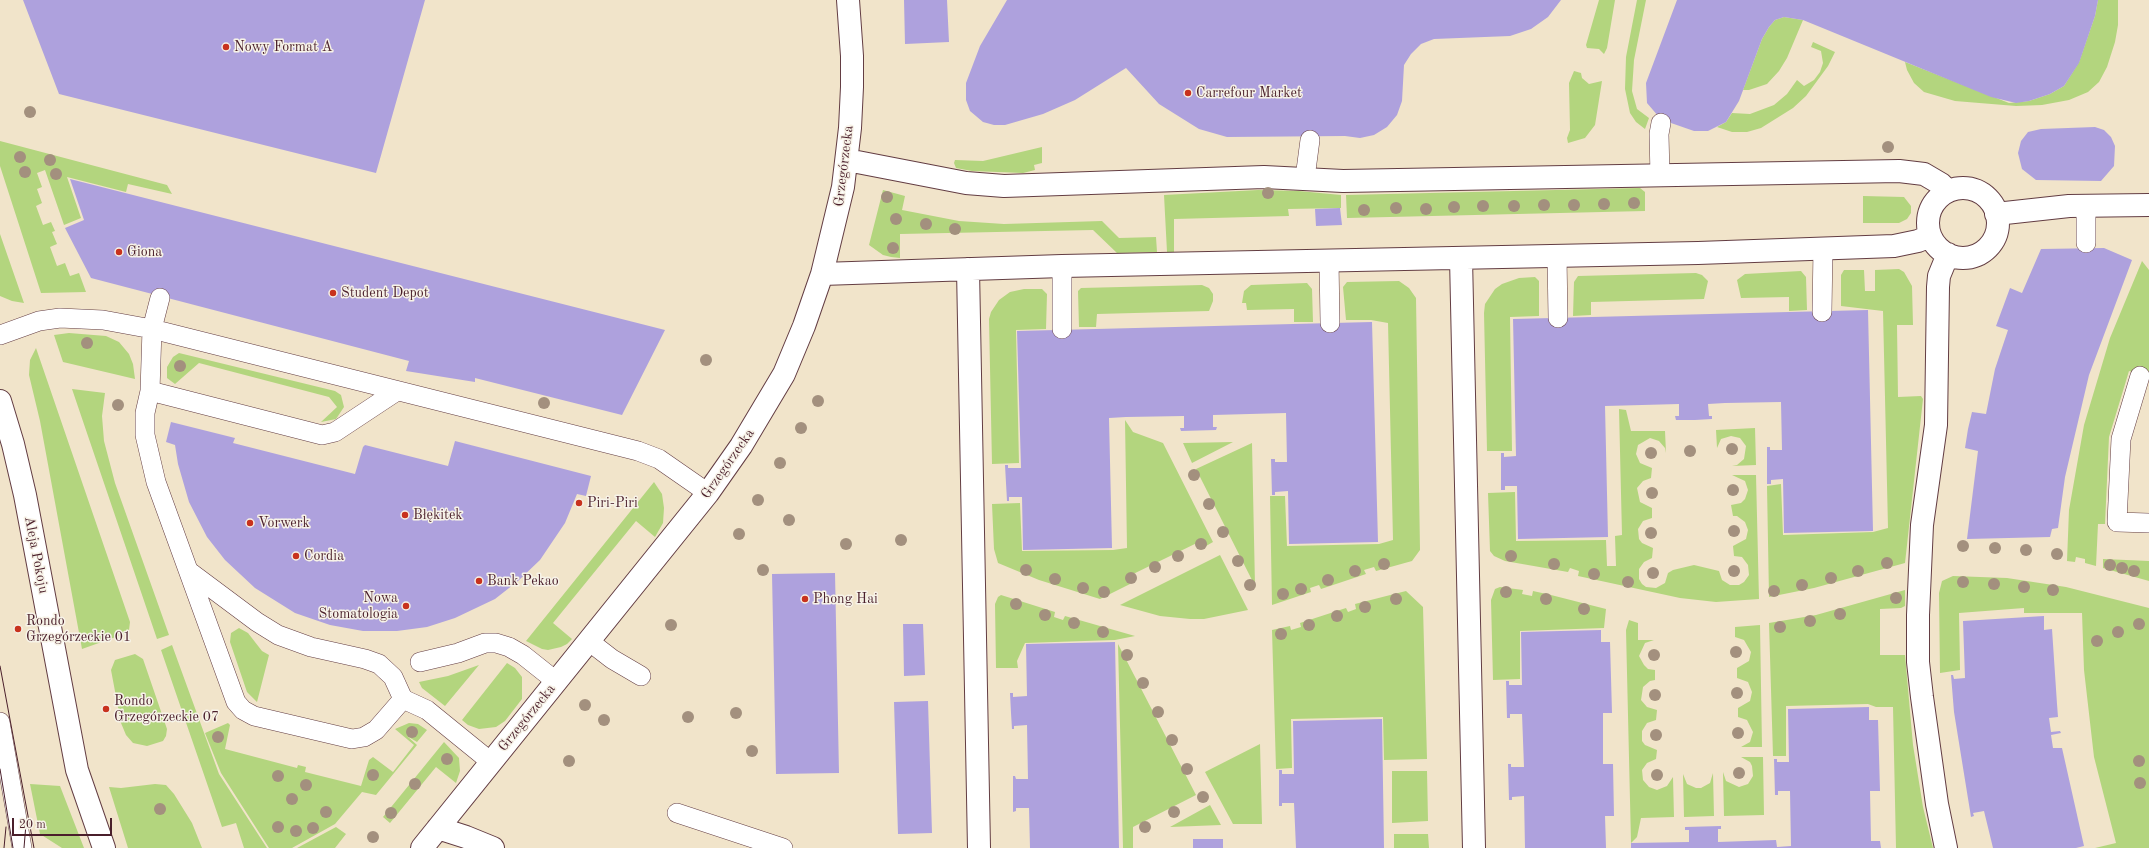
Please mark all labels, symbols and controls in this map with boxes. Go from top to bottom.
place label: Nowy Format A [234,39,332,55]
marker: Nowy Format A [221,42,231,52]
place label: Carrefour Market [1196,85,1302,101]
marker: Carrefour Market [1183,88,1193,98]
street label: Grzegórzecka [831,124,857,208]
place label: Giona [127,244,162,260]
marker: Giona [114,247,124,257]
place label: Student Depot [341,285,429,301]
marker: Student Depot [328,288,338,298]
street label: Grzegórzecka [698,426,758,502]
place label: Piri-Piri [587,495,638,511]
marker: Piri-Piri [574,498,584,508]
place label: Błękitek [413,507,463,523]
marker: Błękitek [400,510,410,520]
street label: Aleja Pokoju [20,515,52,595]
place label: Vorwerk [258,515,310,531]
marker: Vorwerk [245,518,255,528]
place label: Cordia [304,548,344,564]
marker: Cordia [291,551,301,561]
place label: Bank Pekao [487,573,559,589]
marker: Bank Pekao [474,576,484,586]
place label: Nowa Stomatologia [319,590,398,622]
place label: Phong Hai [813,591,878,607]
marker: Phong Hai [800,594,810,604]
marker: Nowa Stomatologia [401,601,411,611]
place label: Rondo Grzegórzeckie 01 [26,613,131,646]
marker: Rondo Grzegórzeckie 01 [13,624,23,634]
street label: Grzegórzecka [495,681,559,755]
place label: Rondo Grzegórzeckie 07 [114,693,219,726]
marker: Rondo Grzegórzeckie 07 [101,704,111,714]
scale bar [14,810,114,836]
text: 20 m [19,819,46,831]

